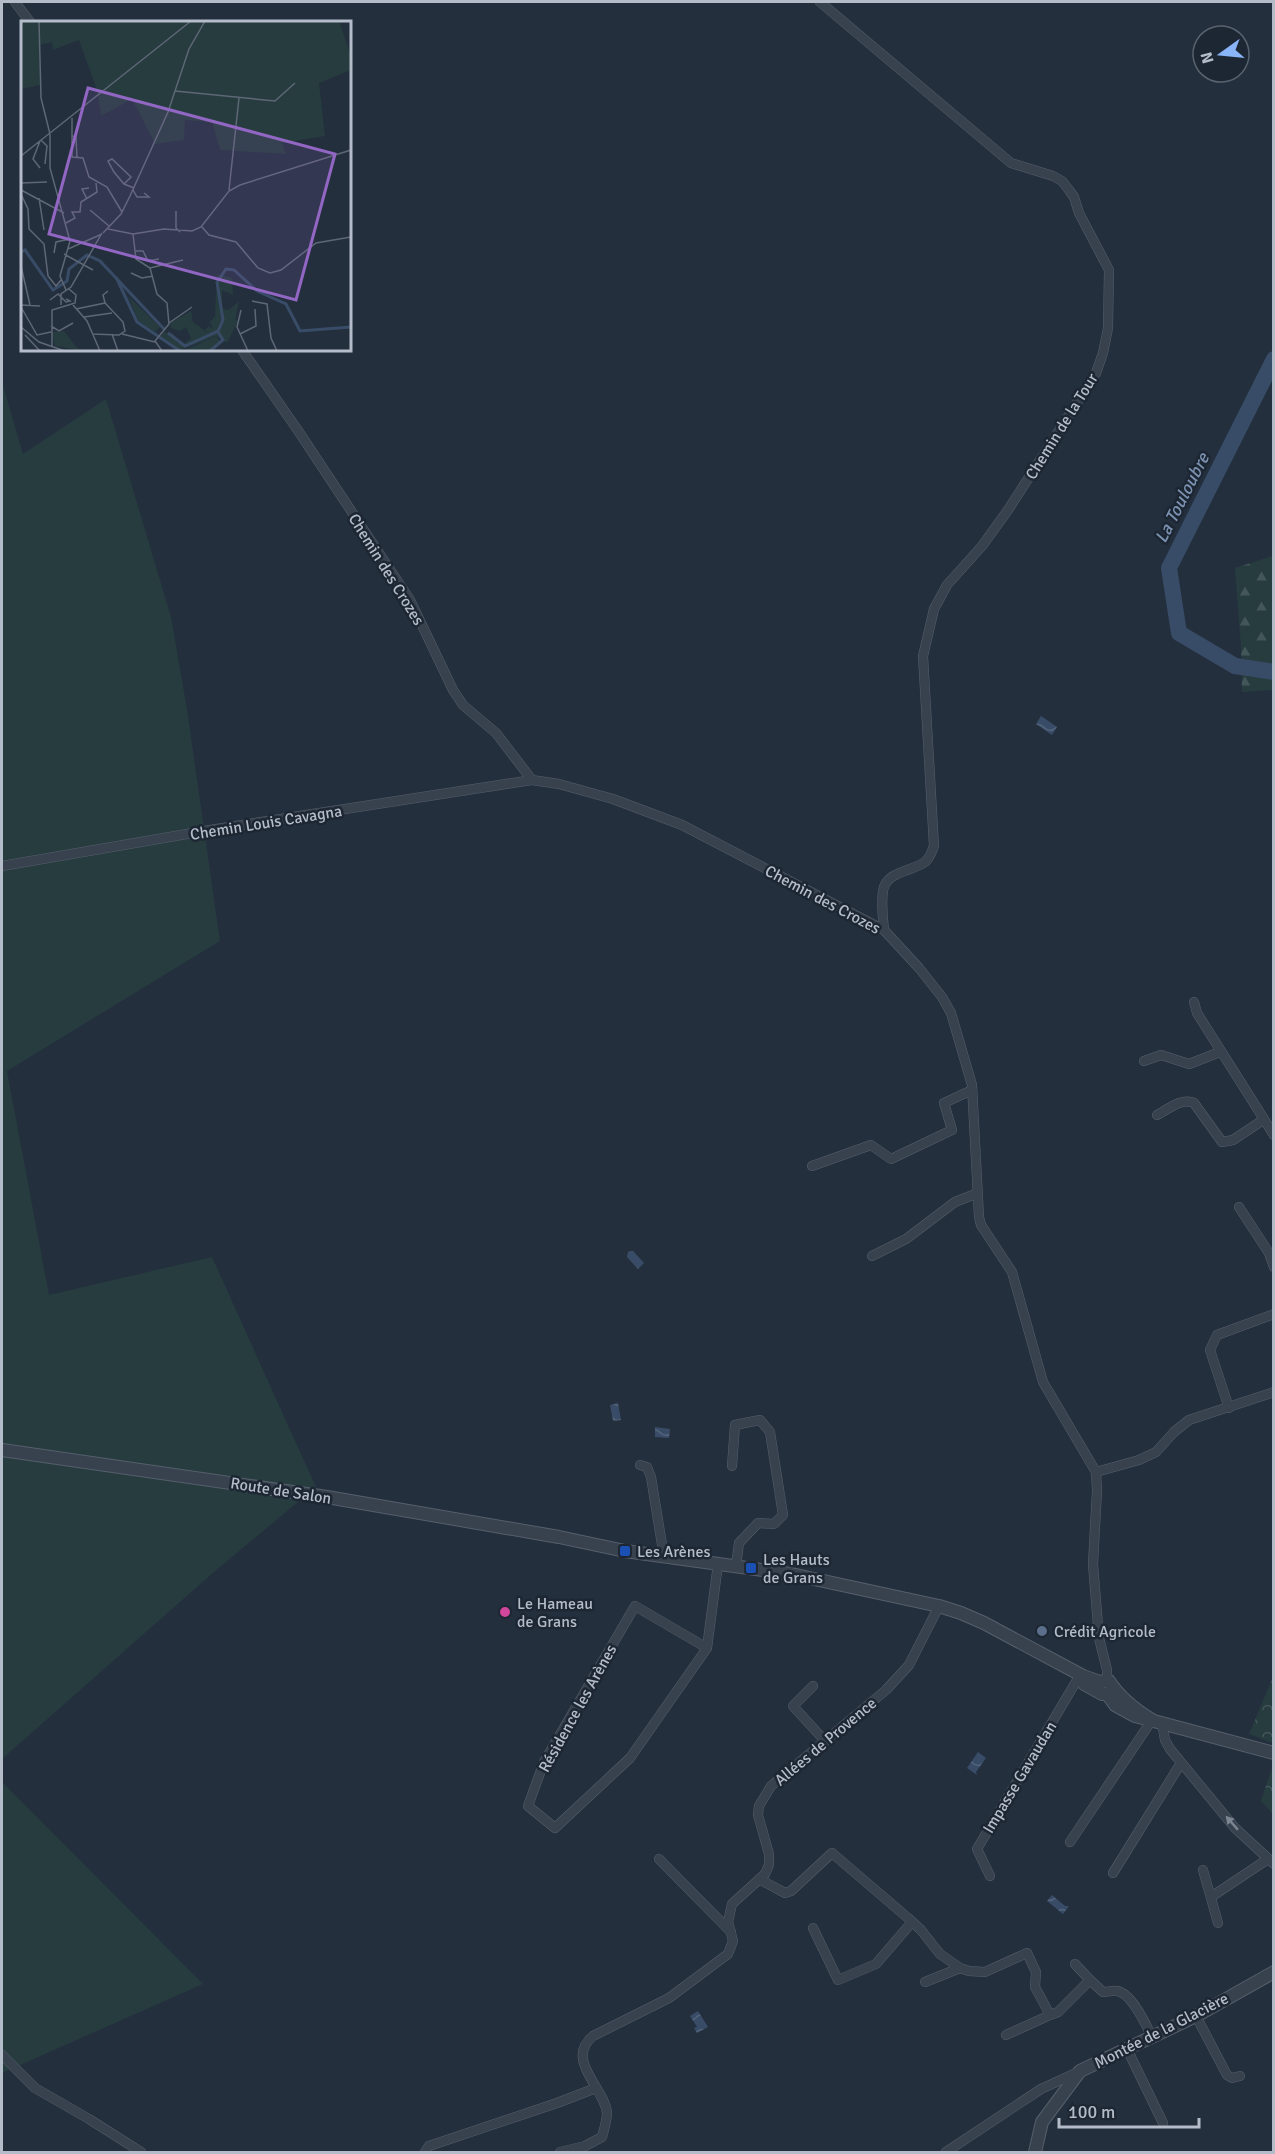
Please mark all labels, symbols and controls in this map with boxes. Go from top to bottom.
inset map [21,21,351,351]
north arrow [1191,24,1251,84]
text: N [1196,50,1219,66]
street label: Chemin de la Tour [1021,370,1103,483]
water label: La Touloubre [1150,448,1214,547]
street label: Chemin des Crozes [344,510,429,629]
street label: Chemin Louis Cavagna [189,801,344,845]
street label: Chemin des Crozes [761,861,884,939]
street label: Route de Salon [229,1473,333,1509]
place label: Les Arènes [637,1542,711,1562]
marker: Les Arènes [618,1544,632,1558]
place label: Les Hauts de Grans [763,1550,830,1588]
marker: Les Hauts de Grans [744,1561,758,1575]
place label: Le Hameau de Grans [517,1594,593,1632]
marker: Le Hameau de Grans [498,1605,512,1619]
place label: Crédit Agricole [1054,1622,1156,1642]
marker: Crédit Agricole [1035,1624,1049,1638]
street label: Résidence les Arènes [534,1641,621,1776]
street label: Allées de Provence [771,1693,881,1790]
street label: Impasse Gavaudan [979,1718,1061,1837]
one-way arrow [1225,1816,1239,1831]
street label: Montée de la Glacière [1091,1988,1232,2073]
scale bar [1059,2091,1198,2129]
text: 100 m [1068,2101,1115,2123]

